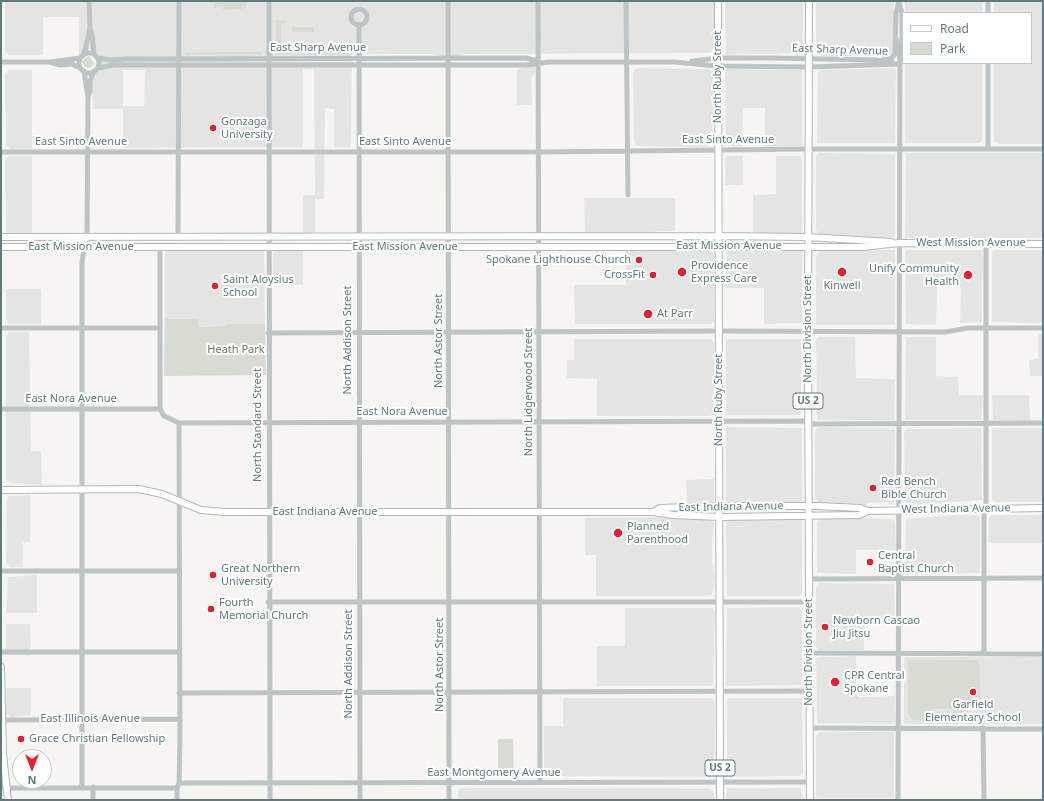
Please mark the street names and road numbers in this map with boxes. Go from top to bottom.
street label: North Ruby Street [711,31,725,123]
street label: East Sharp Avenue [270,41,366,55]
street label: East Sharp Avenue [792,42,888,58]
street label: East Sinto Avenue [682,133,774,147]
street label: East Sinto Avenue [35,135,127,149]
street label: East Sinto Avenue [359,135,451,149]
street label: West Mission Avenue [916,236,1026,250]
street label: East Mission Avenue [676,239,782,253]
street label: East Mission Avenue [28,240,134,254]
street label: East Mission Avenue [352,240,458,254]
street label: North Division Street [801,275,815,383]
street label: North Addison Street [341,286,355,394]
street label: North Astor Street [432,294,446,388]
street label: North Lidgerwood Street [522,328,536,456]
street label: North Ruby Street [712,354,726,446]
street label: North Standard Street [251,368,265,482]
street label: East Nora Avenue [25,392,117,406]
road number: US 2 [793,393,823,409]
street label: East Nora Avenue [356,405,448,419]
street label: East Indiana Avenue [678,499,784,515]
street label: West Indiana Avenue [901,501,1011,517]
street label: East Indiana Avenue [272,505,378,519]
street label: North Division Street [802,598,816,706]
street label: North Addison Street [342,610,356,718]
street label: North Astor Street [433,618,447,712]
street label: East Illinois Avenue [40,712,140,726]
road number: US 2 [705,760,735,776]
street label: East Montgomery Avenue [427,766,561,780]

